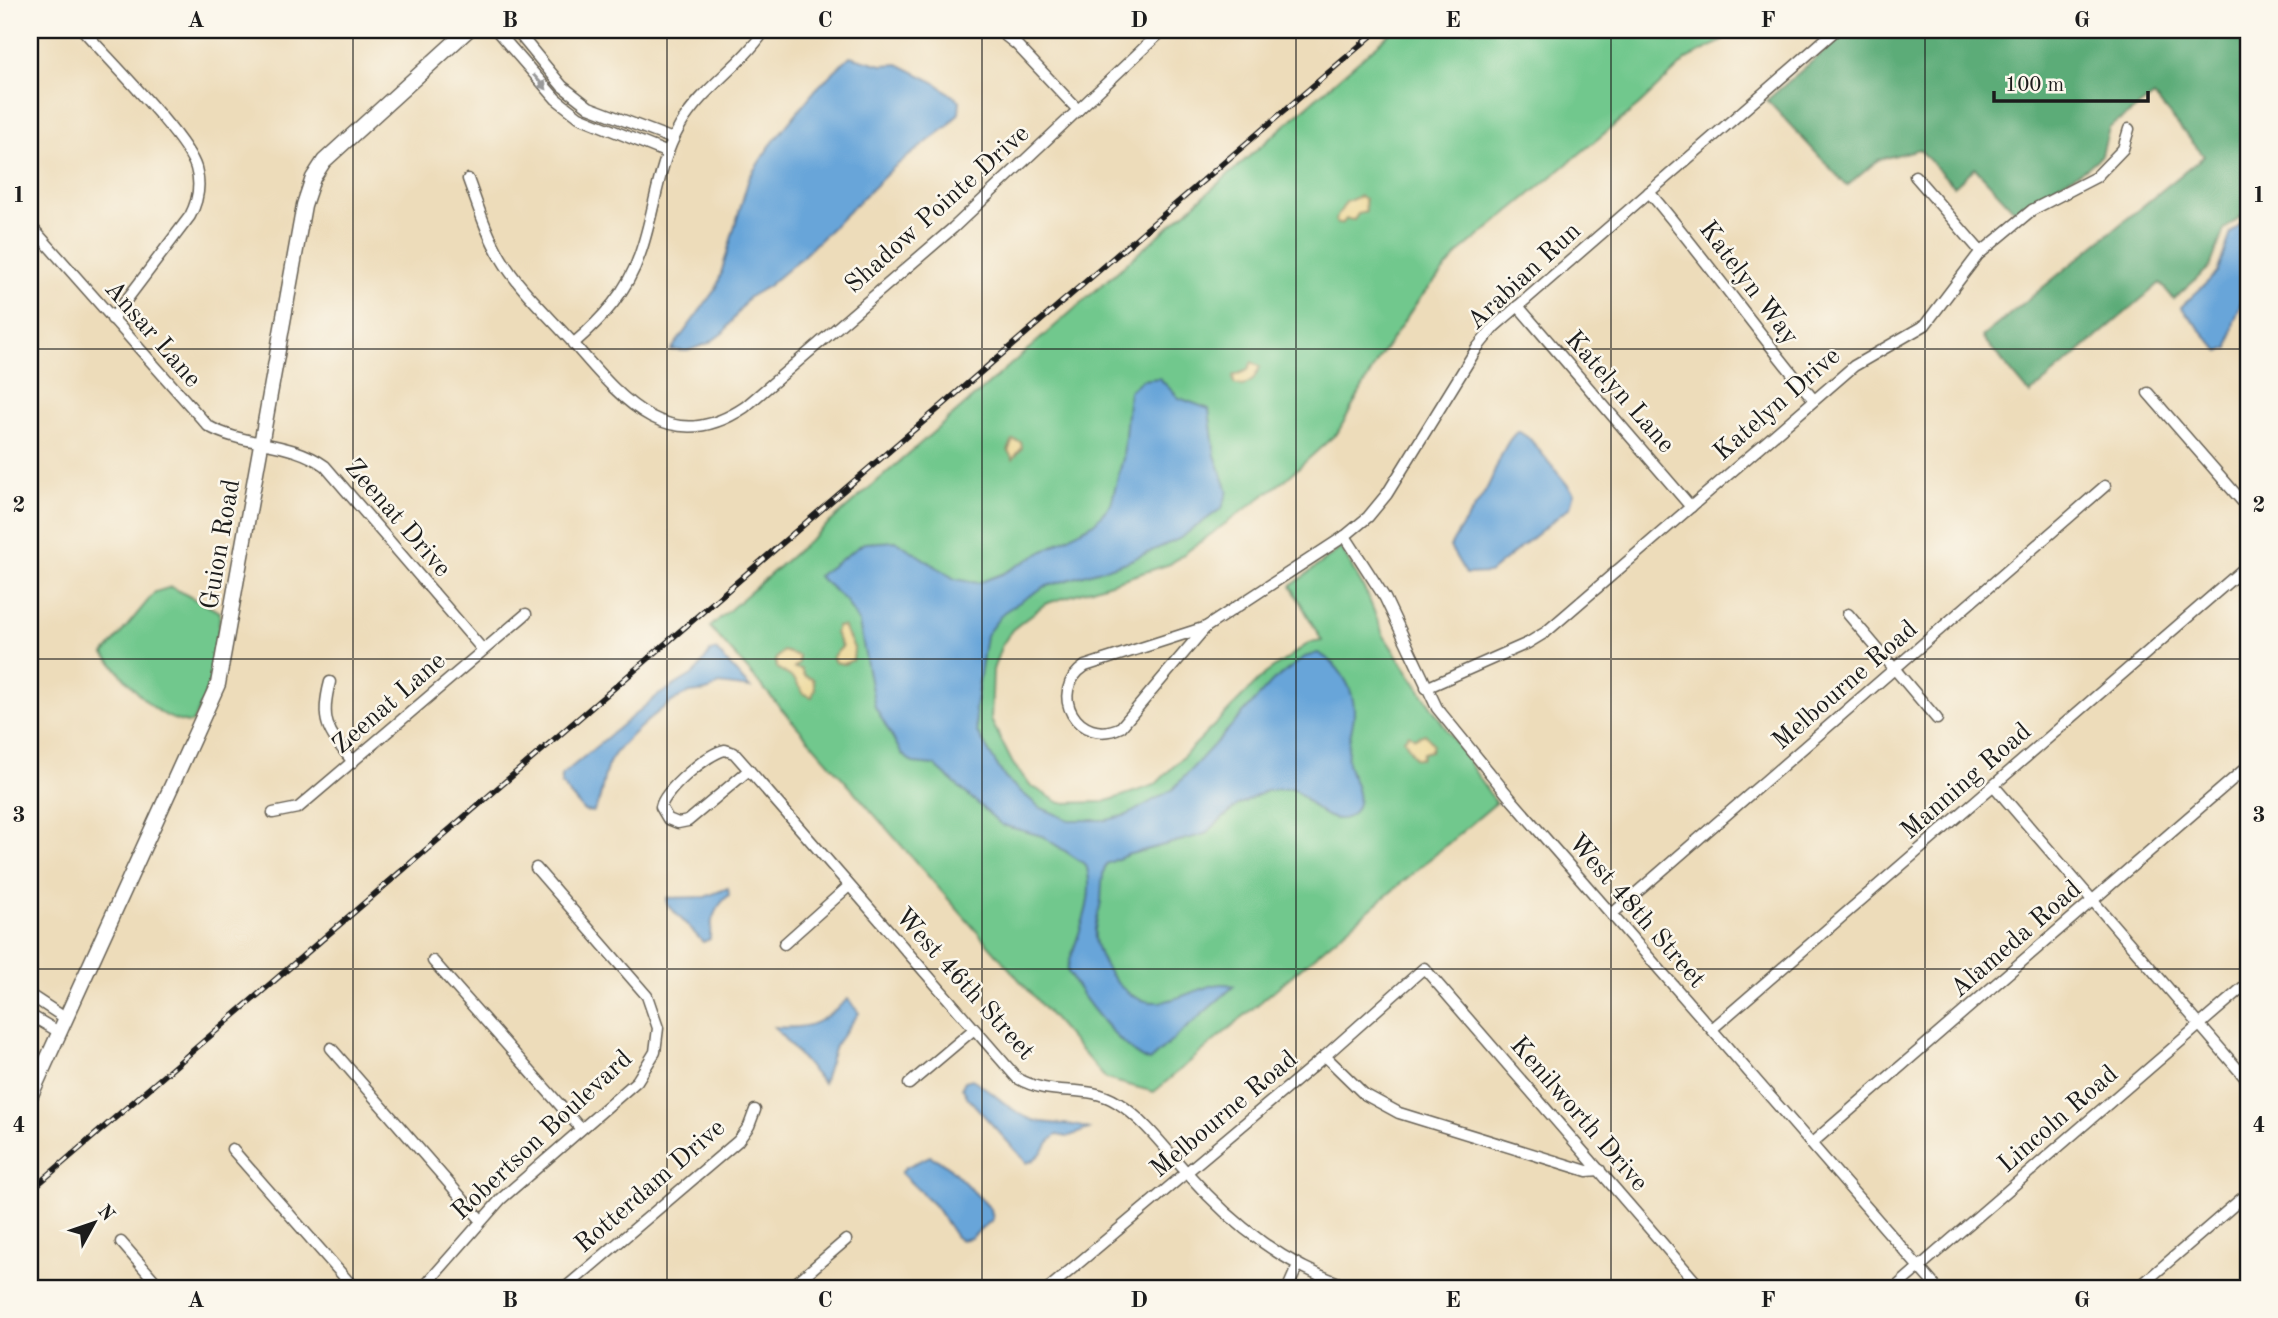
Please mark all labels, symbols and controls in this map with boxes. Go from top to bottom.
text: A [187,9,205,32]
text: B [502,9,518,32]
text: C [817,9,833,32]
text: D [1130,9,1148,32]
text: E [1445,9,1461,32]
text: F [1760,9,1776,32]
text: G [2074,9,2090,32]
scale bar [1994,60,2148,104]
one-way arrow [532,73,547,90]
text: 100 m [2005,75,2064,96]
street label: Shadow Pointe Drive [840,120,1034,299]
text: 1 [12,184,26,207]
text: 1 [2252,184,2266,207]
street label: Katelyn Way [1694,216,1803,350]
street label: Arabian Run [1463,218,1586,335]
street label: Ansar Lane [99,276,206,393]
street label: Katelyn Lane [1560,326,1679,458]
street label: Katelyn Drive [1709,343,1846,466]
street label: Zeenat Drive [340,454,455,582]
street label: Guion Road [197,477,245,611]
text: 2 [12,494,26,517]
text: 2 [2252,494,2266,517]
street label: Melbourne Road [1768,616,1923,755]
street label: Zeenat Lane [328,648,451,759]
street label: Manning Road [1896,718,2036,845]
text: 3 [12,804,26,827]
text: 3 [2252,804,2266,827]
street label: West 48th Street [1563,829,1710,993]
street label: Alameda Road [1946,876,2087,1003]
street label: West 46th Street [890,903,1039,1065]
street label: Kenilworth Drive [1505,1032,1652,1196]
street label: Robertson Boulevard [447,1046,637,1225]
street label: Melbourne Road [1146,1046,1303,1183]
street label: Lincoln Road [1994,1061,2123,1178]
text: 4 [12,1114,26,1137]
text: 4 [2252,1114,2266,1137]
street label: Rotterdam Drive [570,1115,730,1258]
north arrow [60,1188,130,1258]
text: N [93,1202,117,1226]
text: A [187,1289,205,1312]
text: B [502,1289,518,1312]
text: C [817,1289,833,1312]
text: D [1130,1289,1148,1312]
text: E [1445,1289,1461,1312]
text: F [1760,1289,1776,1312]
text: G [2074,1289,2090,1312]

